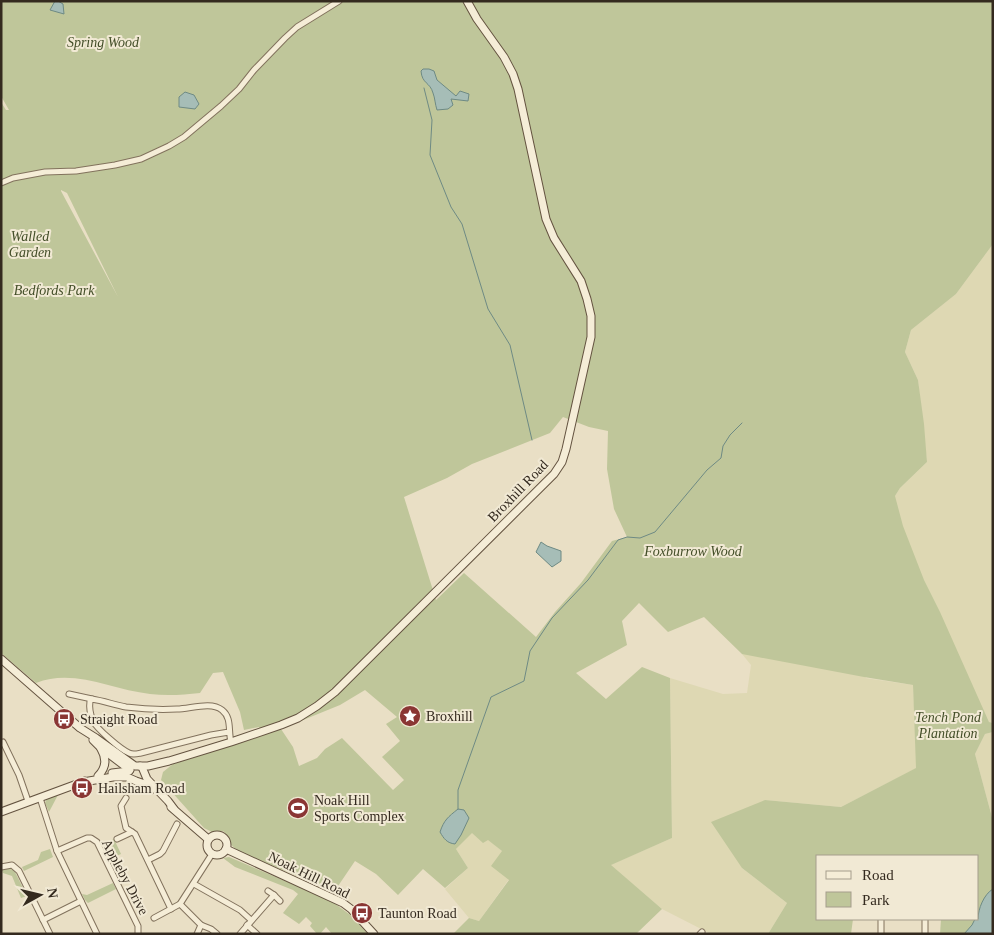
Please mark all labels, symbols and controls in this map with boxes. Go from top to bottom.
park label: Spring Wood [67,35,140,50]
park label: Walled Garden [9,229,51,260]
park label: Bedfords Park [14,283,95,298]
street label: Broxhill Road [485,457,551,525]
park label: Foxburrow Wood [643,544,743,559]
place icon: Broxhill [398,704,422,728]
bus stop icon: Straight Road [52,707,76,731]
place label: Broxhill [426,709,473,724]
park label: Tench Pond Plantation [915,710,982,741]
place label: Straight Road [80,712,157,727]
bus stop icon: Hailsham Road [70,776,94,800]
place label: Hailsham Road [98,781,185,796]
place label: Noak Hill Sports Complex [314,793,405,824]
sports icon: Noak Hill Sports Complex [286,796,310,820]
street label: Appleby Drive [99,837,151,917]
street label: Noak Hill Road [266,849,352,901]
legend [816,855,979,920]
text: Road [862,867,894,883]
north arrow [15,870,65,920]
text: N [44,887,61,899]
text: Park [862,892,890,908]
bus stop icon: Taunton Road [350,901,374,925]
place label: Taunton Road [378,906,457,921]

